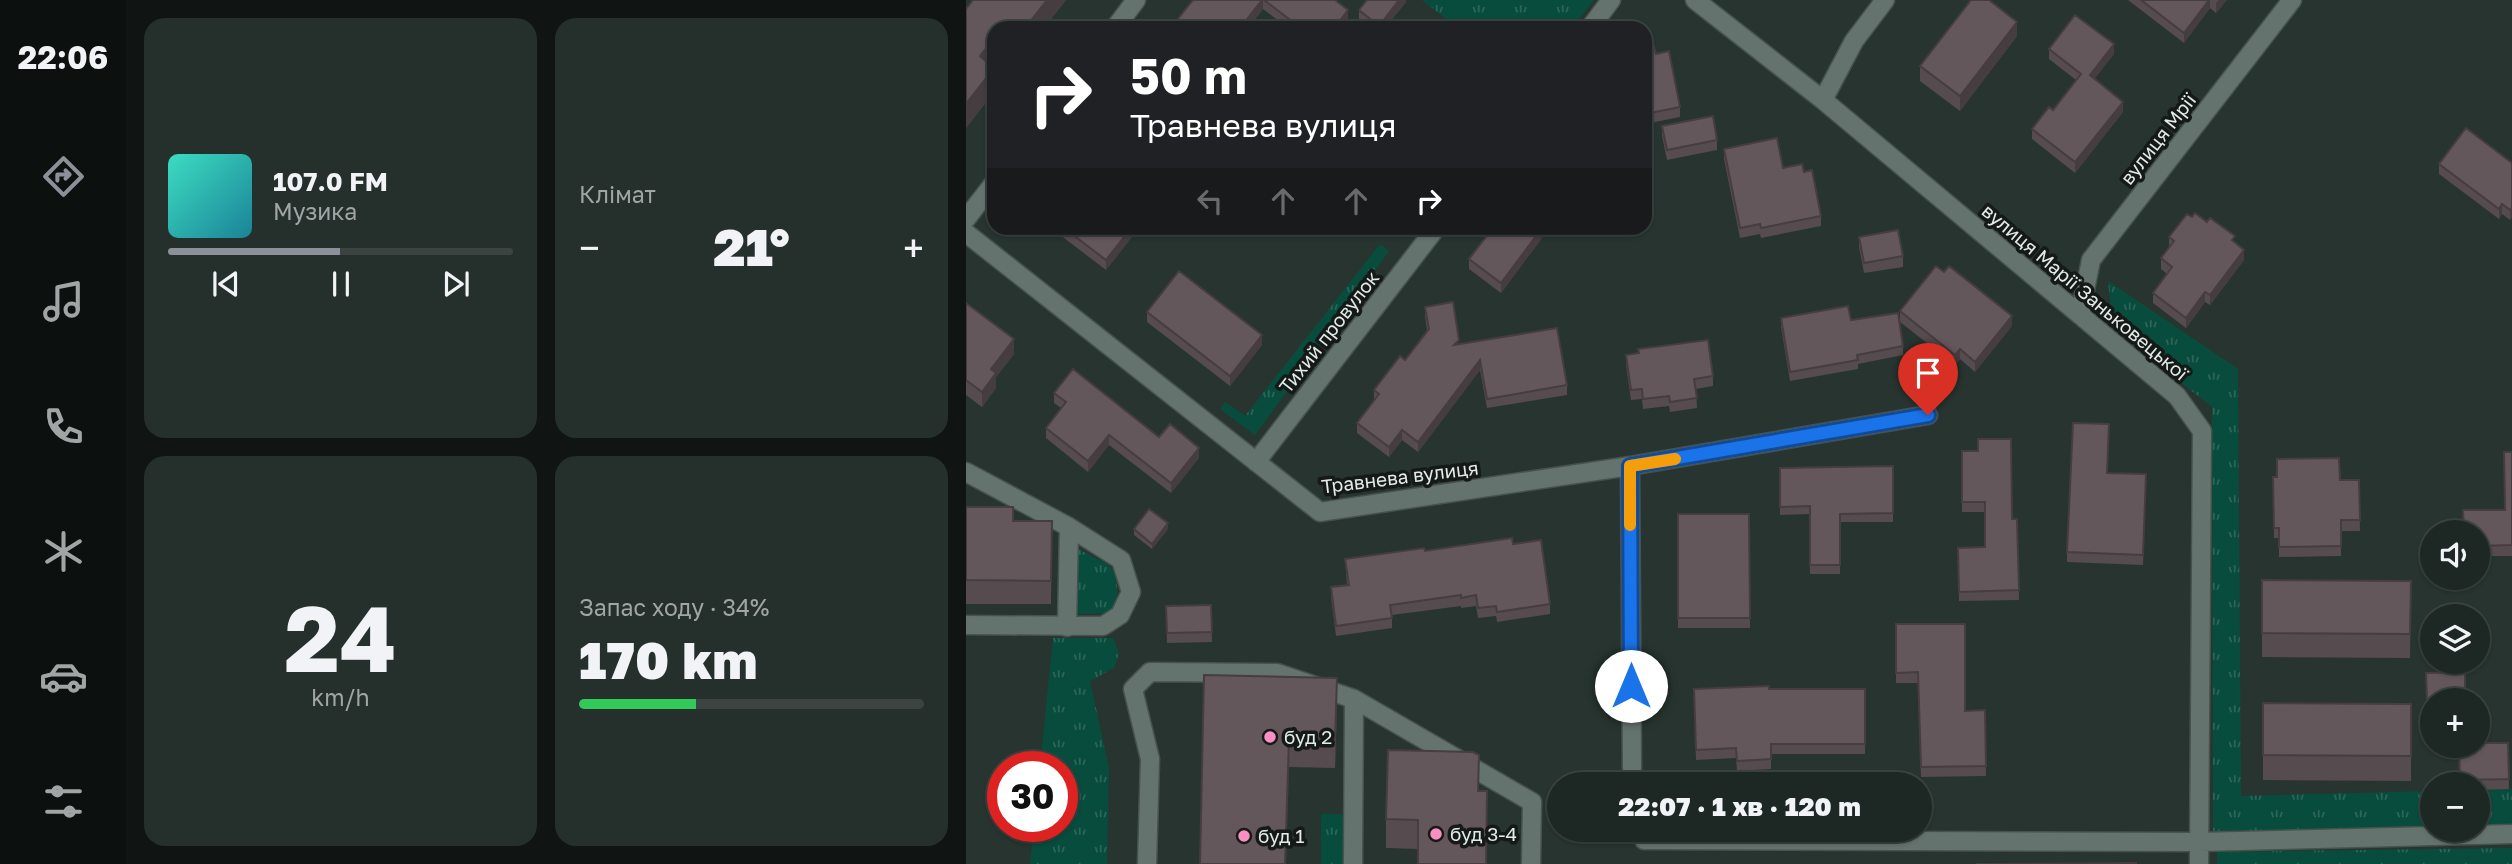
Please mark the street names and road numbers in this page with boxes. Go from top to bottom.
street label: вулиця Мрії [2115,88,2201,189]
street label: вулиця Марії Заньковецької [1978,199,2194,385]
street label: Тихий провулок [1274,266,1383,397]
street label: Травнева вулиця [1320,455,1480,498]

